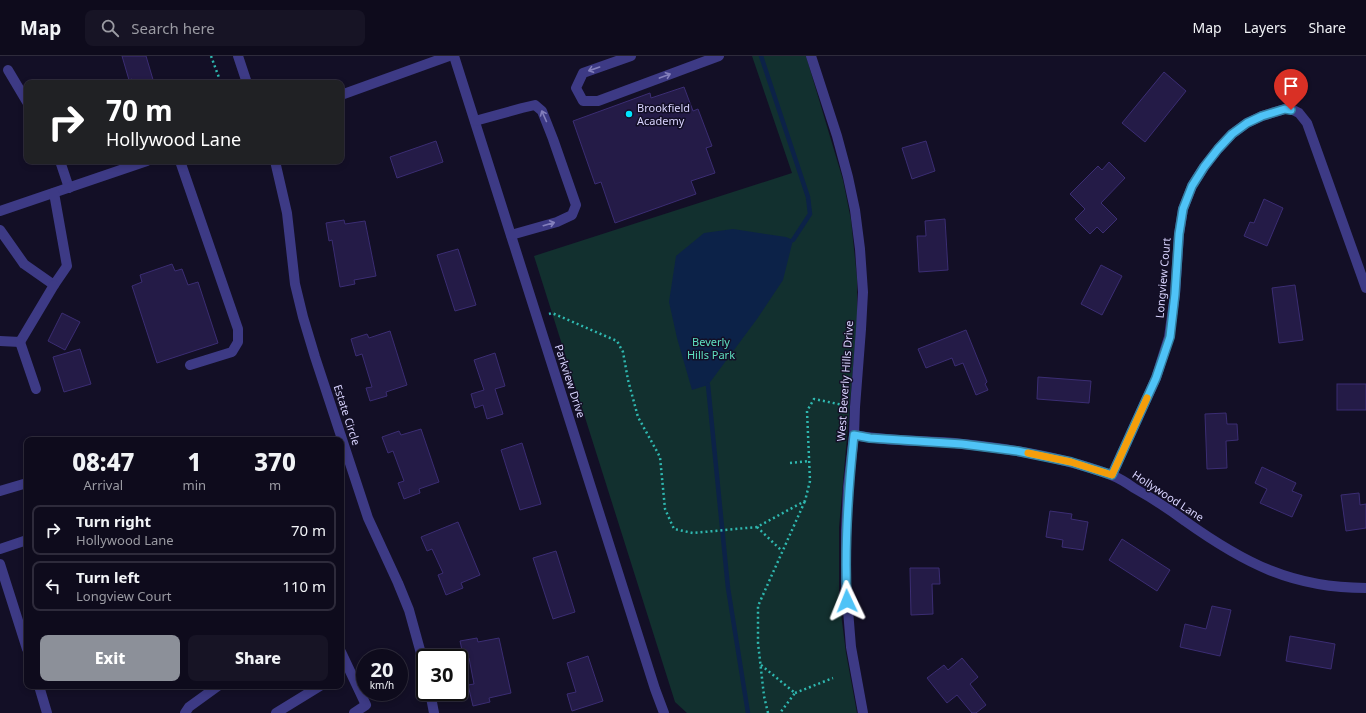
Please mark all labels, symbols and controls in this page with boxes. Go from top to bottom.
search box [85,10,365,46]
text: Map [20,15,61,41]
icon: search [99,17,121,39]
text: Search here [131,18,215,38]
text: Map [1193,18,1222,37]
text: Layers [1244,18,1286,37]
text: Share [1308,18,1346,37]
one-way arrow [588,66,601,73]
pin [1274,69,1308,110]
one-way arrow [659,72,672,79]
icon: arrive [1280,75,1302,97]
text: 70 m [106,91,173,129]
icon: right [40,96,92,148]
place label: Brookfield Academy [637,100,690,128]
marker: Brookfield Academy [624,109,634,119]
one-way arrow [540,111,547,123]
text: Hollywood Lane [106,127,241,151]
one-way arrow [542,220,555,227]
street label: Longview Court [1152,237,1173,319]
street label: West Beverly Hills Drive [833,320,856,442]
park label: Beverly Hills Park [687,334,735,362]
street label: Parkview Drive [552,342,589,419]
street label: Estate Circle [331,383,364,447]
text: 08:47 [72,445,134,478]
text: 1 [187,445,201,478]
text: 370 [254,445,296,478]
street label: Hollywood Lane [1130,467,1207,524]
text: Arrival [83,476,123,494]
text: min [183,476,206,494]
text: m [269,476,281,494]
text: Turn right [76,511,151,531]
icon: right [42,519,64,541]
text: 70 m [291,520,326,540]
text: Hollywood Lane [76,531,174,549]
text: Turn left [76,567,140,587]
icon: left [42,575,64,597]
text: 110 m [282,576,326,596]
position arrow [826,580,868,622]
text: Longview Court [76,587,172,605]
button: Exit [40,635,180,681]
button: Share [188,635,328,681]
speed limit sign: 30 [416,649,468,701]
text: 20 [371,656,393,683]
text: km/h [370,678,394,692]

